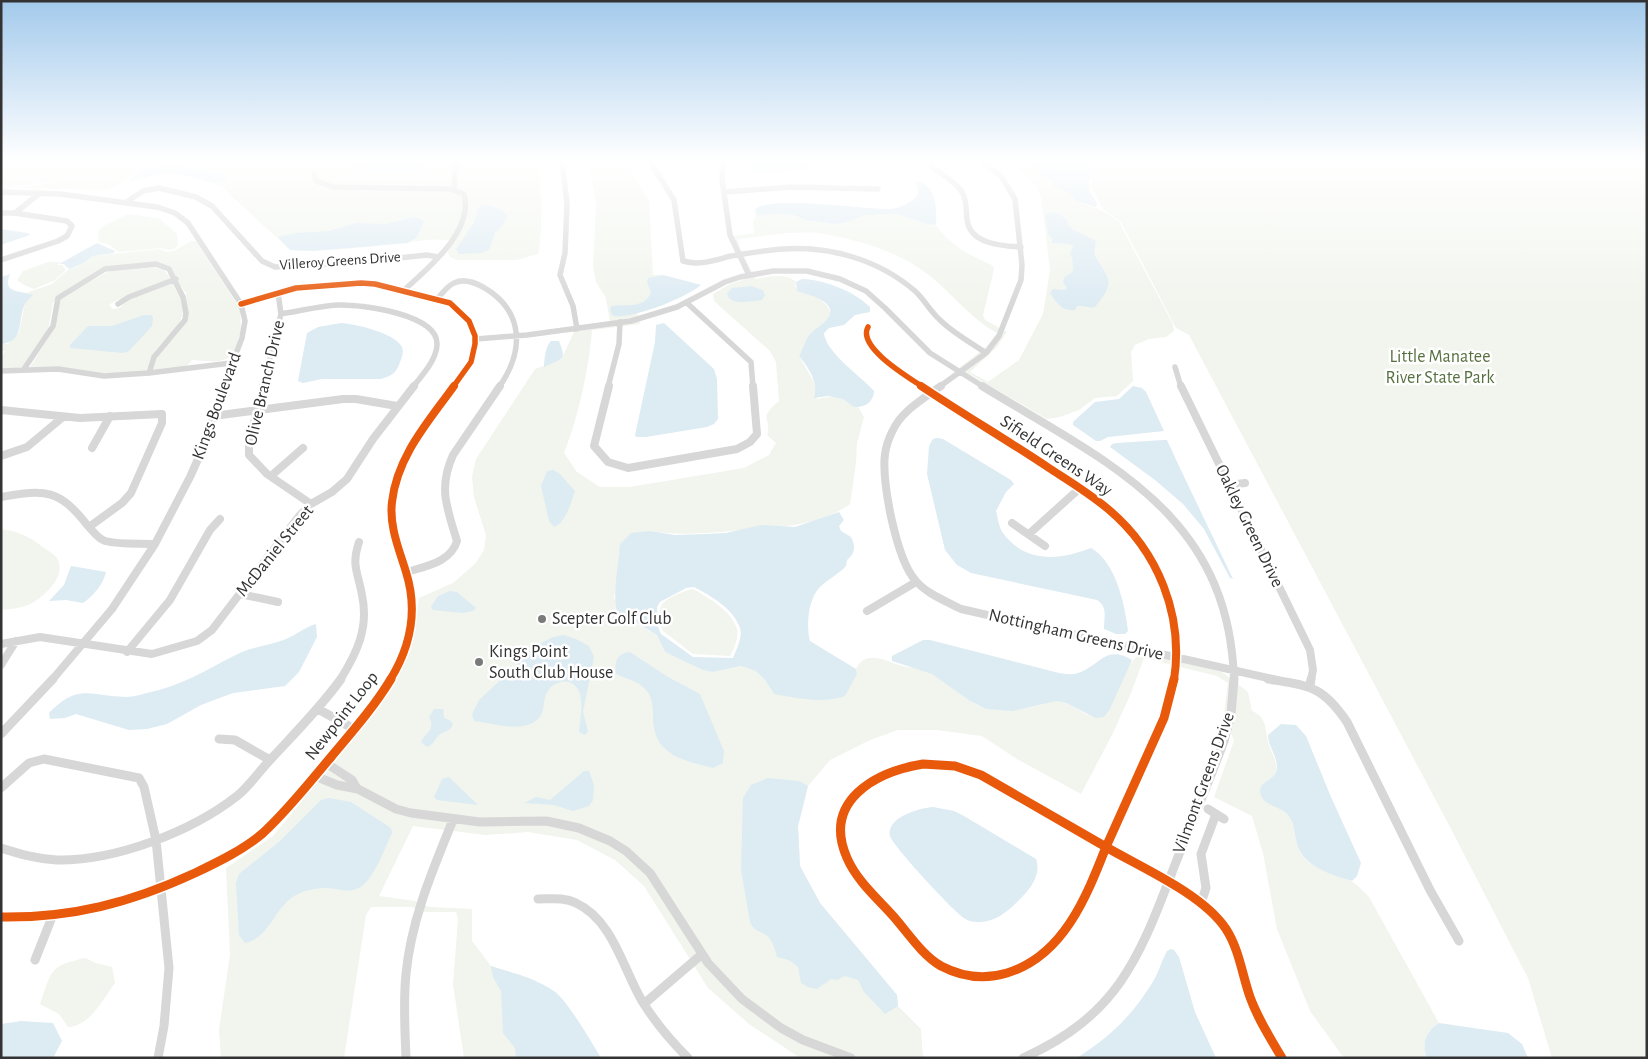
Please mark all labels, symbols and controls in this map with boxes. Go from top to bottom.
street label: Villeroy Greens Drive [279,249,401,273]
street label: Olive Branch Drive [242,319,288,447]
park label: Little Manatee River State Park [1385,348,1495,387]
street label: Kings Boulevard [189,350,245,462]
street label: Sifield Greens Way [997,412,1115,500]
street label: Oakley Green Drive [1212,462,1286,590]
street label: McDaniel Street [233,502,317,600]
street label: Nottingham Greens Drive [987,606,1165,664]
place label: Scepter Golf Club [552,610,671,628]
marker: Scepter Golf Club [536,613,548,625]
place label: Kings Point South Club House [489,643,613,682]
marker: Kings Point South Club House [473,656,485,668]
street label: Newpoint Loop [302,668,382,764]
street label: Vilmont Greens Drive [1170,710,1238,856]

